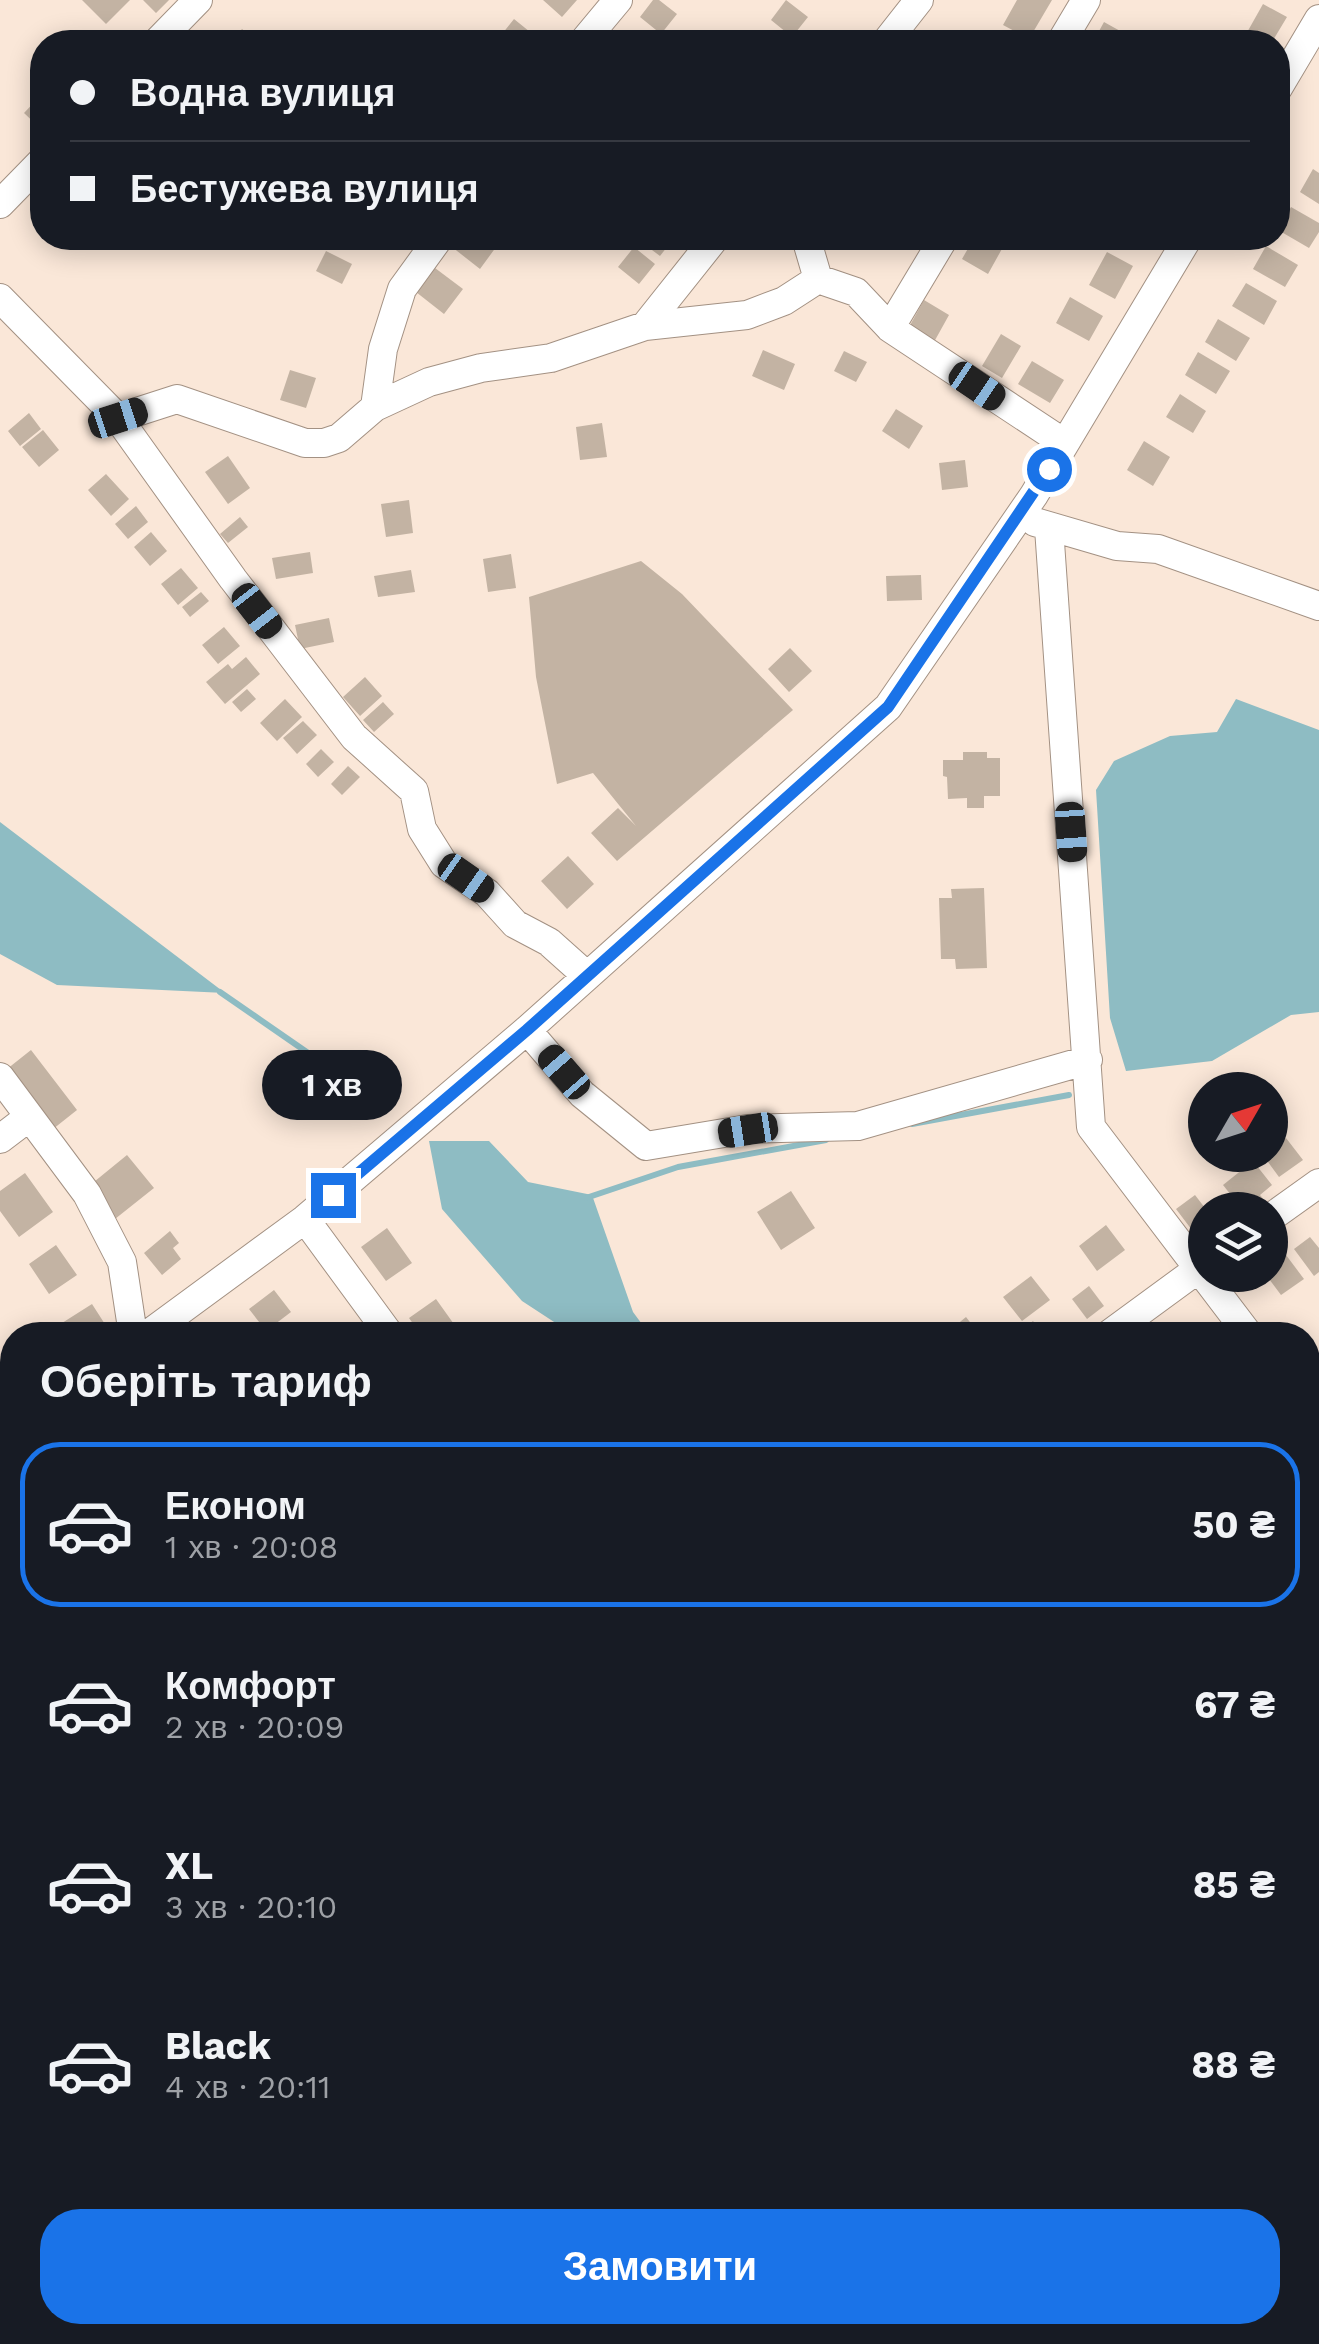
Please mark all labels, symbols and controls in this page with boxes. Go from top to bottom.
text: Водна вулиця [130,71,395,115]
text: Бестужева вулиця [130,167,479,211]
car [944,357,1010,415]
car [85,394,151,442]
route start [1027,447,1072,492]
car [227,578,287,644]
car [1054,801,1088,863]
car [433,849,499,907]
car [533,1040,595,1104]
callout: 1 хв [263,1050,403,1120]
text: 1 хв [302,1066,362,1104]
north arrow [1188,1072,1288,1172]
map controls [1188,1072,1288,1292]
car [716,1110,780,1150]
route end [311,1173,356,1218]
button: layers [1188,1192,1288,1292]
text: Оберіть тариф [40,1355,372,1408]
icon: car [45,1480,135,1570]
text: Економ [165,1484,306,1528]
text: 50 ₴ [1192,1503,1275,1547]
text: 1 хв · 20:08 [165,1528,338,1566]
icon: car [45,1660,135,1750]
text: Комфорт [165,1664,336,1708]
text: 67 ₴ [1194,1683,1275,1727]
text: 2 хв · 20:09 [165,1708,344,1746]
icon: car [45,1840,135,1930]
text: XL [165,1844,213,1888]
text: 85 ₴ [1193,1863,1275,1907]
text: 3 хв · 20:10 [165,1888,337,1926]
icon: car [45,2020,135,2110]
text: Black [165,2024,271,2068]
text: 88 ₴ [1191,2043,1275,2087]
text: 4 хв · 20:11 [165,2068,331,2106]
button: Замовити [40,2209,1280,2324]

